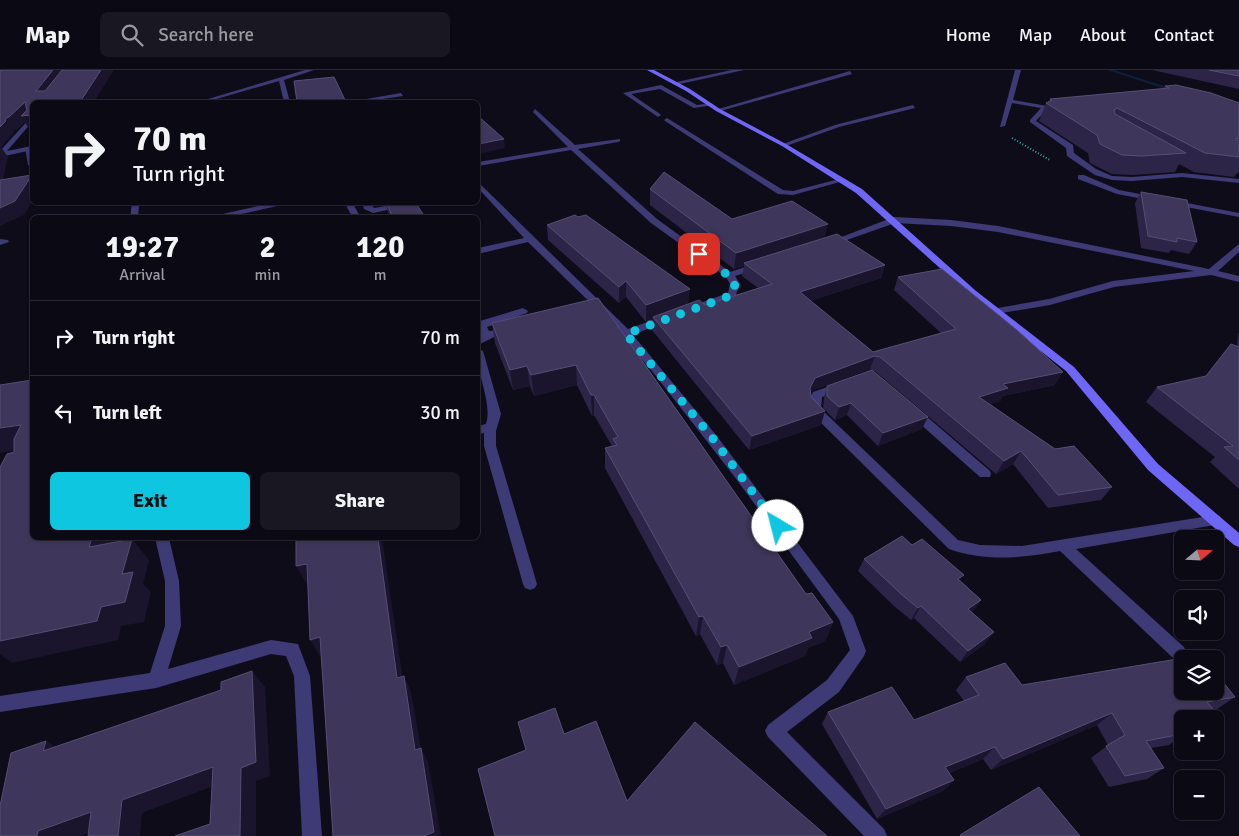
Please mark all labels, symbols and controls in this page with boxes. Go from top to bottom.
search box [100,12,450,57]
text: Map [25,20,70,50]
icon: search [118,21,146,49]
text: Search here [158,23,254,47]
text: Home [946,24,991,46]
text: Map [1019,24,1052,46]
text: About [1080,24,1126,46]
text: Contact [1154,24,1214,46]
text: 70 m [133,117,207,160]
icon: right [50,120,115,185]
text: Turn right [133,160,225,187]
text: 19:27 [105,229,179,266]
text: 2 [259,229,276,266]
text: 120 [356,229,404,266]
pin [678,233,720,275]
icon: arrive [685,240,713,268]
text: Arrival [119,265,165,285]
text: min [255,265,280,285]
text: m [374,265,387,285]
icon: right [50,324,78,352]
text: Turn right [93,326,175,350]
text: 70 m [420,326,460,350]
icon: left [50,399,78,427]
text: Turn left [93,401,162,425]
text: 30 m [420,401,460,425]
button: Exit [50,472,250,530]
button: Share [260,472,460,530]
position arrow [751,499,803,551]
north arrow [1174,530,1224,580]
map controls [1174,530,1224,820]
button: sound [1174,590,1224,640]
button: layers [1174,650,1224,700]
button: + [1174,710,1224,760]
button: − [1174,770,1224,820]

